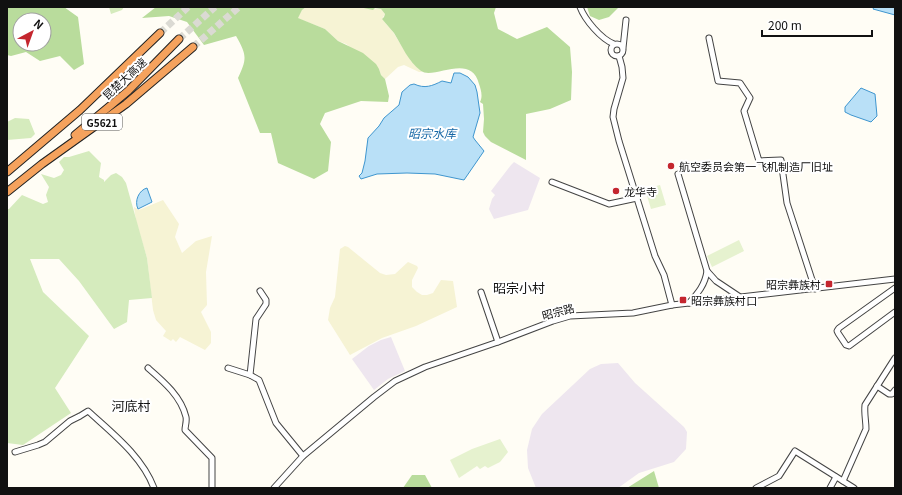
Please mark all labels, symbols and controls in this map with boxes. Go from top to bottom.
north arrow [12,12,52,52]
scale bar [762,12,872,38]
text: N [31,15,48,32]
text: 200 m [768,16,802,33]
street label: 昆楚大高速 [98,53,150,103]
road number: G5621 [82,114,122,130]
water label: 昭宗水库 [408,124,458,141]
place label: 航空委员会第一飞机制造厂旧址 [679,158,833,174]
marker: 航空委员会第一飞机制造厂旧址 [666,161,676,171]
place label: 龙华寺 [624,183,657,199]
marker: 龙华寺 [611,186,621,196]
place label: 昭宗彝族村 [766,276,821,292]
district label: 昭宗小村 [493,278,545,297]
marker: 昭宗彝族村 [824,279,834,289]
place label: 昭宗彝族村口 [691,292,757,308]
marker: 昭宗彝族村口 [678,295,688,305]
street label: 昭宗路 [540,299,576,323]
district label: 河底村 [111,396,151,415]

